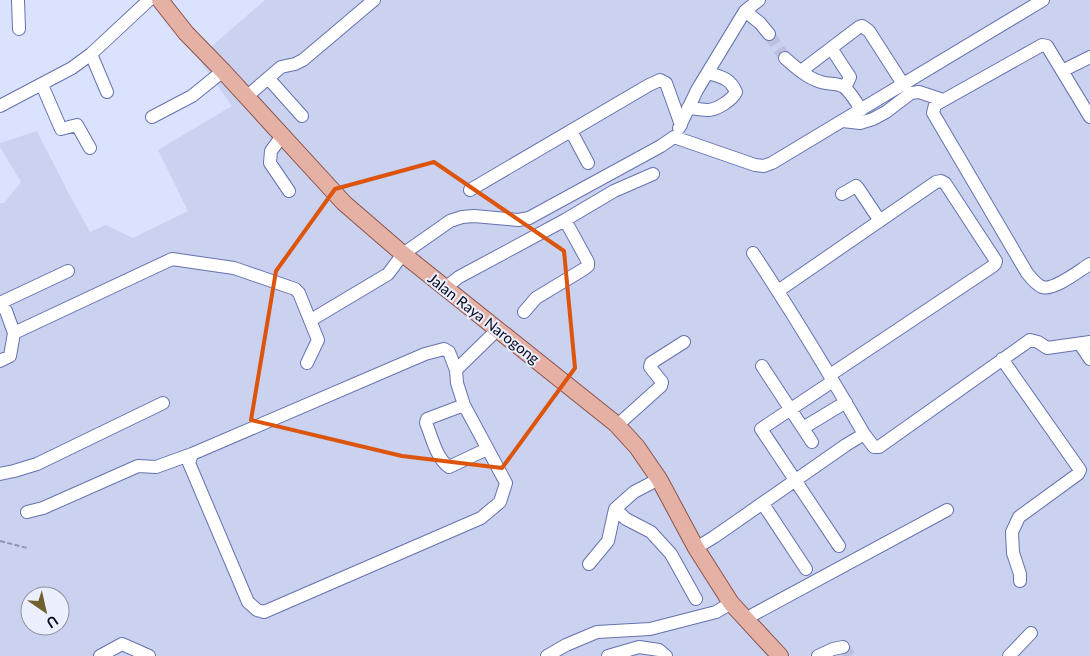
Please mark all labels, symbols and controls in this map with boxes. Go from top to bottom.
street label: Jalan Raya Narogong [425,269,544,367]
north arrow [20,586,70,636]
text: U [43,612,62,632]

